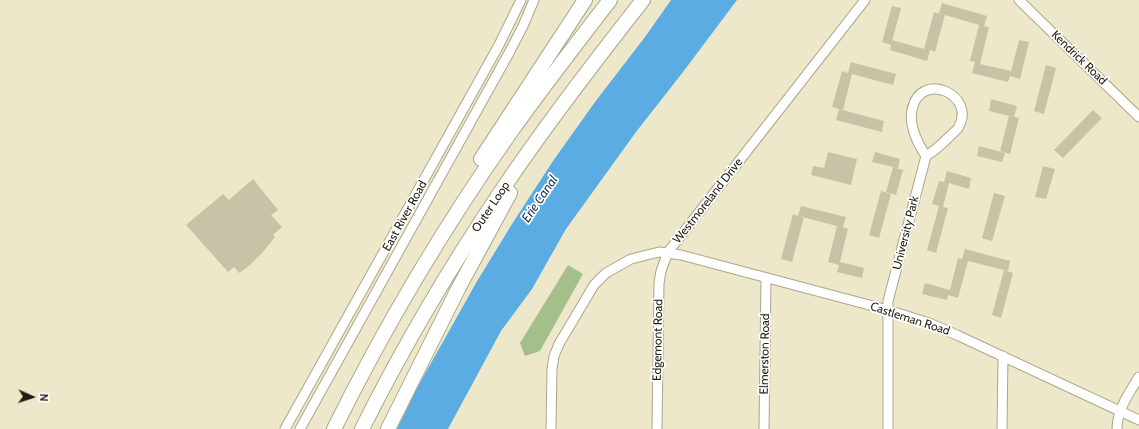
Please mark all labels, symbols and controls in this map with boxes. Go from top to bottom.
street label: Kendrick Road [1048,28,1110,88]
street label: Westmoreland Drive [670,155,746,247]
water label: Erie Canal [519,173,561,225]
street label: East River Road [380,178,430,254]
street label: Outer Loop [469,179,513,235]
street label: University Park [890,195,922,271]
street label: Edgemont Road [650,299,666,381]
street label: Castleman Road [868,299,952,339]
street label: Elmerston Road [757,313,773,395]
north arrow [12,377,52,417]
text: N [37,393,51,402]

